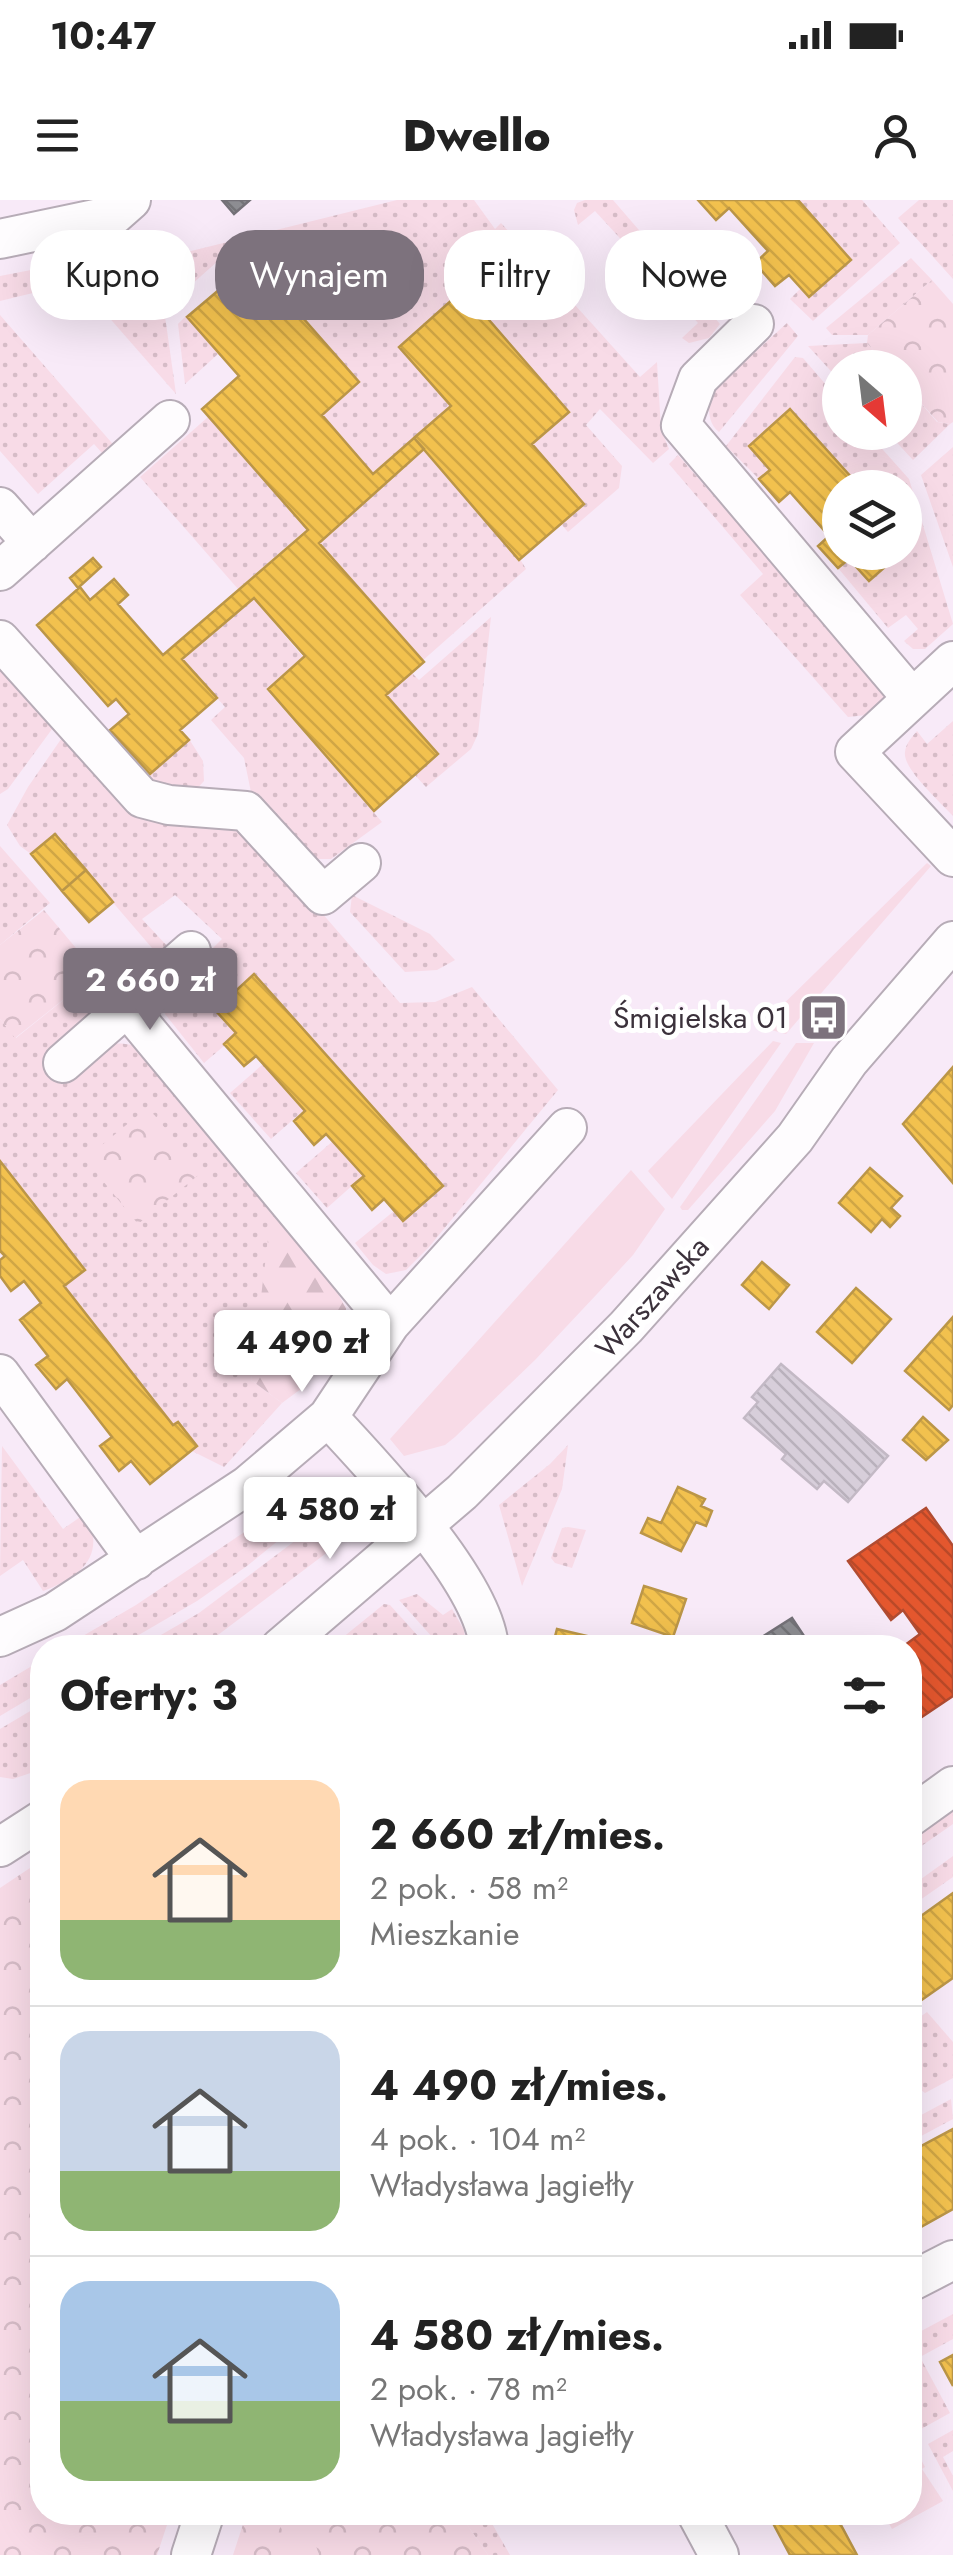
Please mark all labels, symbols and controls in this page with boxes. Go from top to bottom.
text: 10:47 [50,8,156,63]
text: Dwello [402,103,551,168]
icon: menu [30,108,85,163]
icon: person [868,108,923,163]
chip: Kupno [30,230,195,320]
chip: Wynajem [215,230,424,320]
chip: Filtry [444,230,585,320]
chip: Nowe [605,230,762,320]
north arrow [822,350,922,450]
map controls [822,350,922,570]
button: layers [822,470,922,570]
pin: 2 660 zł [47,948,253,1033]
text: 2 660 zł [85,957,215,1003]
bus stop icon: Śmigielska 01 [797,991,849,1043]
place label: Śmigielska 01 [613,996,788,1039]
street label: Warszawska [585,1226,719,1368]
pin: 4 490 zł [199,1310,405,1395]
text: 4 490 zł [236,1319,368,1365]
pin: 4 580 zł [227,1477,433,1562]
text: 4 580 zł [266,1486,394,1532]
text: Oferty: 3 [60,1665,238,1726]
icon: filters [837,1668,892,1723]
text: 2 660 zł/mies. [370,1804,665,1865]
icon: home [140,1820,260,1940]
text: 2 pok. · 58 m² [370,1865,568,1911]
text: Mieszkanie [370,1911,519,1957]
text: 4 490 zł/mies. [370,2055,668,2116]
icon: home [140,2071,260,2191]
text: 4 pok. · 104 m² [370,2116,585,2162]
text: Władysława Jagiełły [370,2162,634,2208]
text: 4 580 zł/mies. [370,2305,664,2366]
icon: home [140,2321,260,2441]
text: 2 pok. · 78 m² [370,2366,567,2412]
text: Władysława Jagiełły [370,2412,634,2458]

